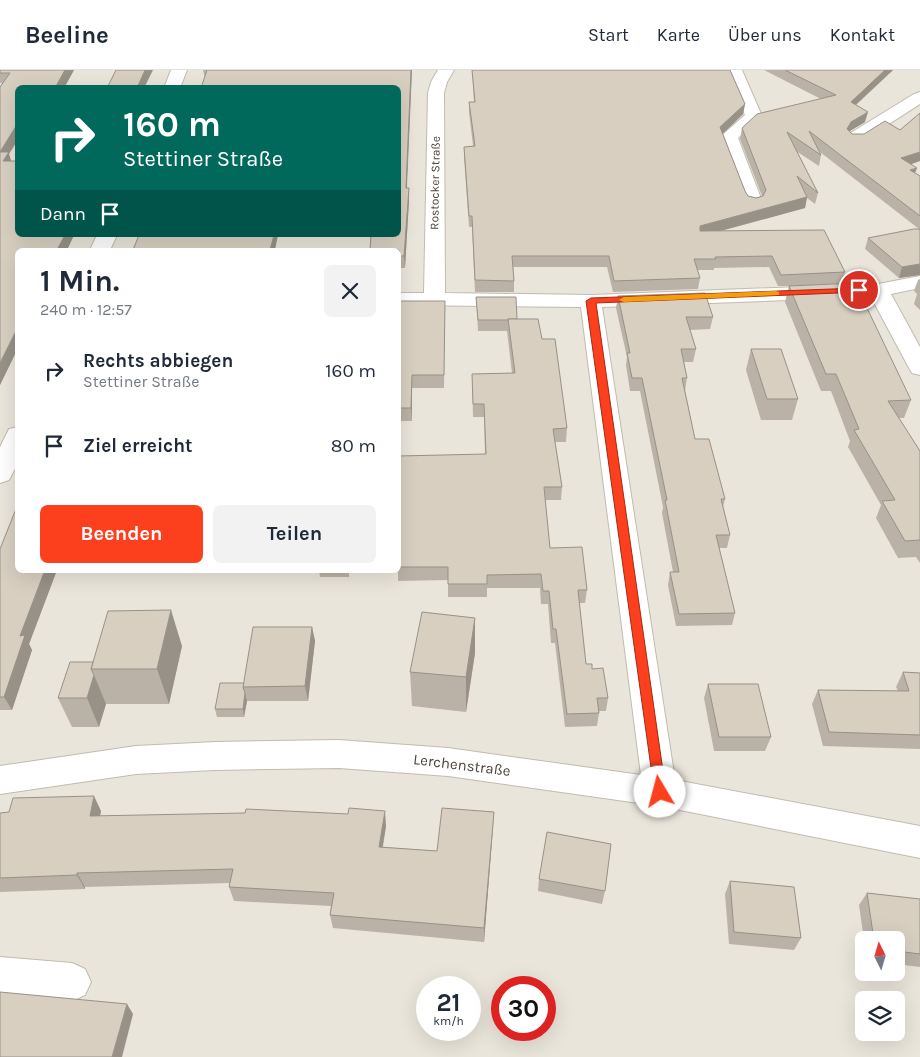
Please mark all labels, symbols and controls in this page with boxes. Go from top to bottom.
text: Beeline [25,21,109,49]
text: Start [588,24,629,46]
text: Karte [657,24,700,46]
text: Über uns [728,24,802,46]
text: Kontakt [830,24,895,46]
text: 160 m [123,104,221,145]
icon: right [40,105,105,170]
street label: Rostocker Straße [427,136,443,230]
text: Stettiner Straße [123,146,283,172]
icon: arrive [96,200,124,228]
text: Dann [40,203,86,225]
text: 1 Min. [40,263,120,299]
button: close [324,265,376,317]
pin [838,269,880,311]
icon: arrive [845,276,873,304]
text: 240 m · 12:57 [40,300,132,319]
text: Rechts abbiegen [83,350,233,372]
icon: right [40,357,68,385]
text: 160 m [325,360,376,382]
text: Stettiner Straße [83,372,199,391]
icon: arrive [40,432,68,460]
text: Ziel erreicht [83,435,193,457]
text: 80 m [331,435,376,457]
button: Beenden [40,505,203,563]
button: Teilen [213,505,376,563]
street label: Lerchenstraße [412,750,512,780]
position arrow [633,765,685,817]
north arrow [855,931,905,981]
map controls [855,931,905,1041]
speed limit sign: 30 [491,976,556,1041]
text: 21 [436,988,461,1017]
button: layers [855,991,905,1041]
text: km/h [433,1014,464,1028]

